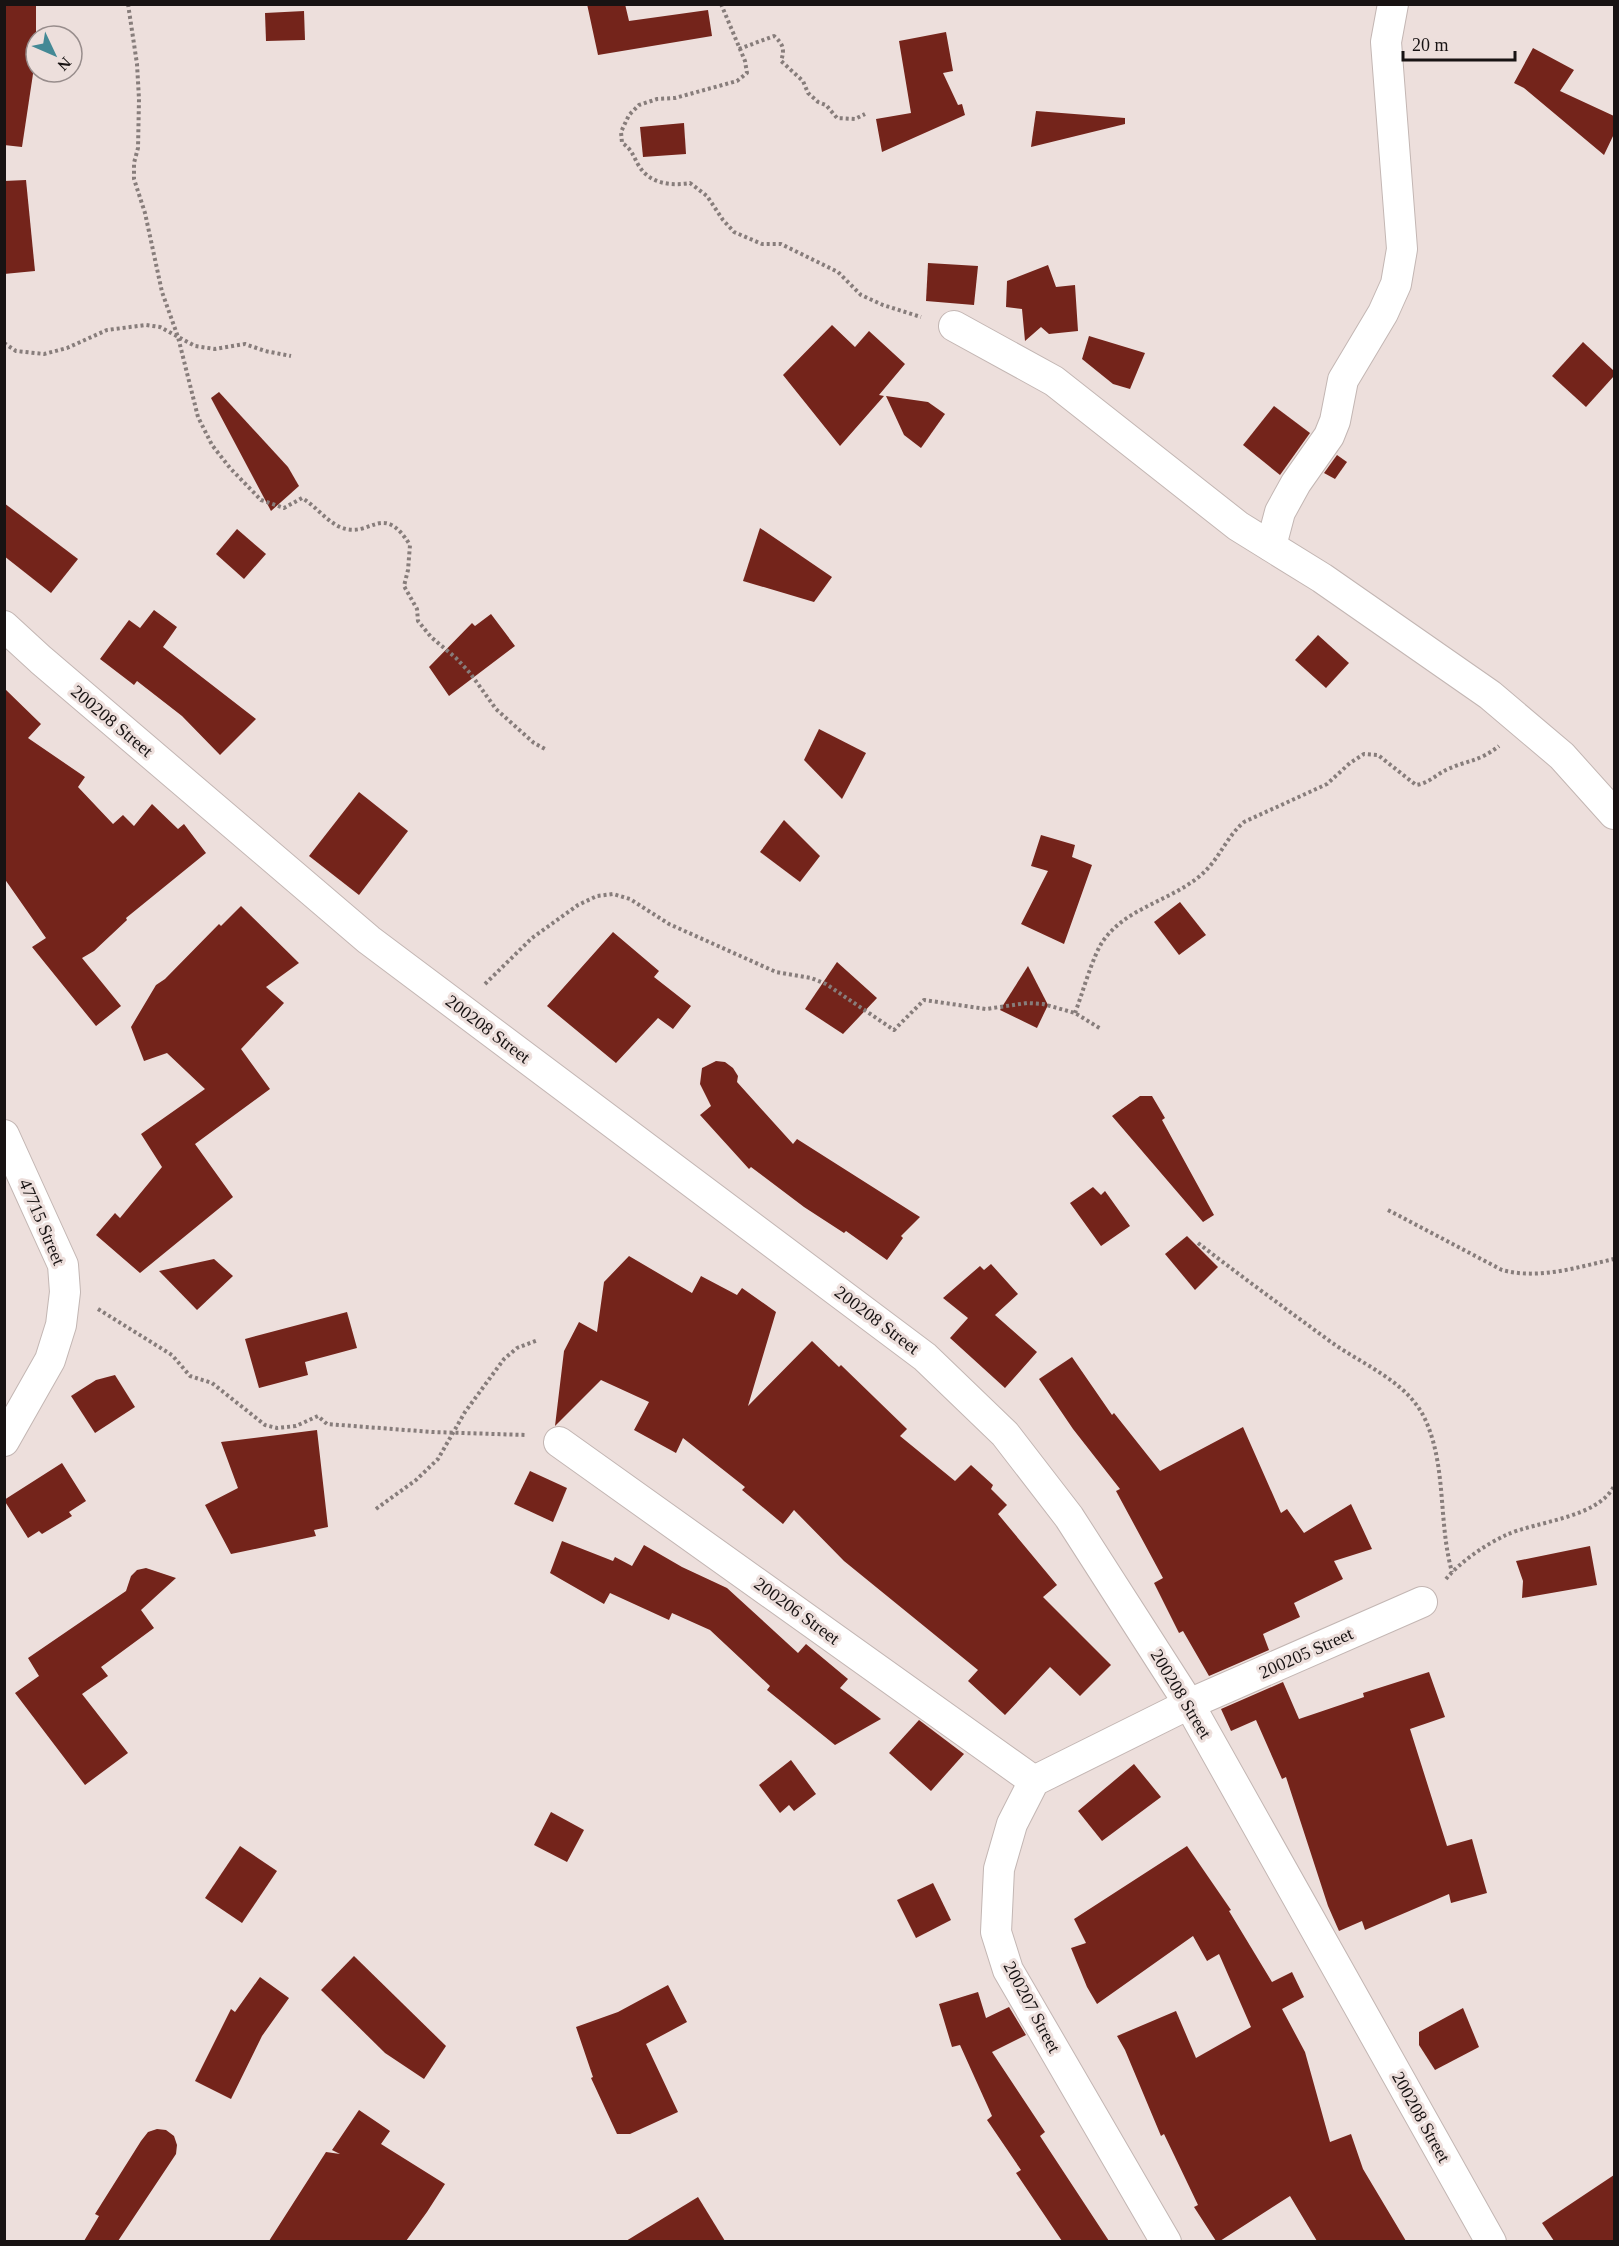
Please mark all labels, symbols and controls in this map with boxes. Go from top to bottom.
north arrow [24,24,84,84]
scale bar [1403,24,1516,62]
text: 20 m [1412,35,1449,55]
text: N [54,54,75,74]
street label: 200208 Street [67,681,157,761]
street label: 200208 Street [442,991,534,1067]
street label: 47715 Street [15,1176,69,1268]
street label: 200208 Street [831,1282,923,1358]
street label: 200206 Street [750,1573,844,1649]
street label: 200205 Street [1256,1623,1356,1683]
street label: 200208 Street [1147,1646,1215,1742]
street label: 200207 Street [1000,1958,1064,2056]
street label: 200208 Street [1388,2068,1454,2166]

